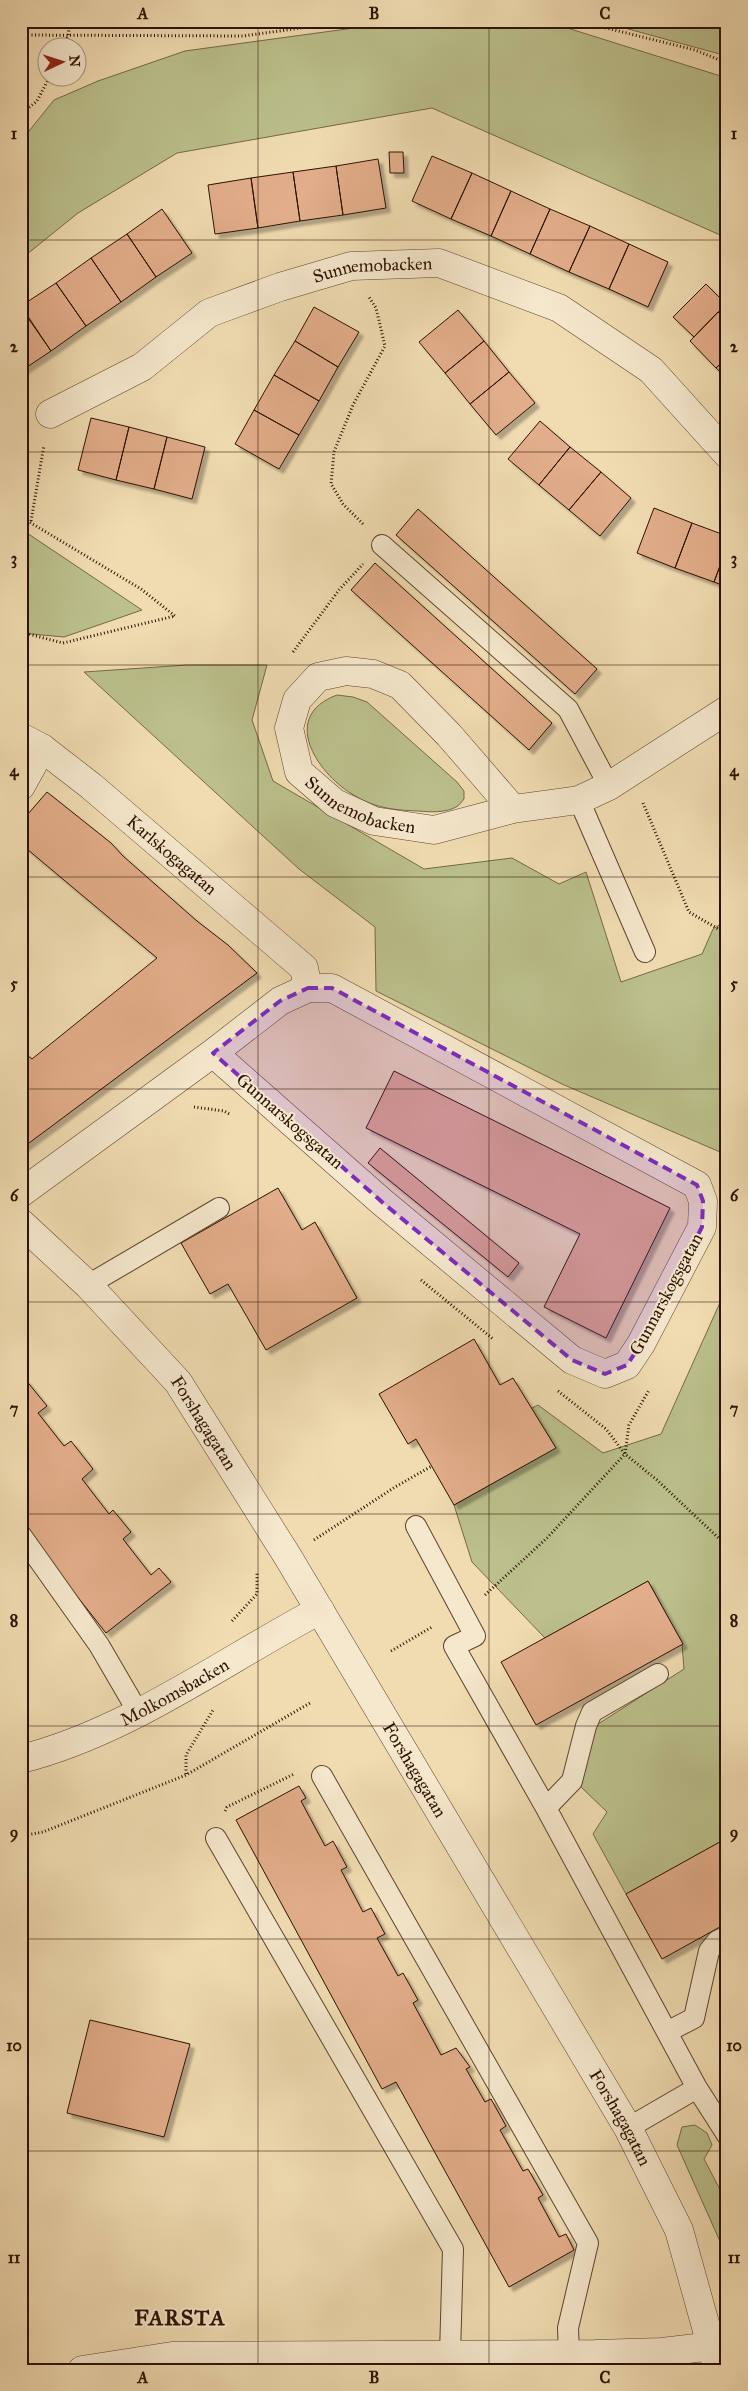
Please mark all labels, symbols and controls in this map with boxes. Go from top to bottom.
text: A [137,4,149,23]
text: B [369,4,379,23]
text: C [600,4,611,23]
north arrow [38,38,88,88]
text: N [66,55,83,68]
text: 1 [11,124,18,143]
text: 1 [731,124,738,143]
street label: Sunnemobacken [310,252,433,288]
text: 2 [10,337,19,356]
text: 2 [730,337,739,356]
text: 3 [11,549,17,569]
text: 3 [731,549,737,569]
text: 4 [10,761,20,781]
text: 4 [730,761,740,781]
street label: Sunnemobacken [301,771,417,838]
street label: Karlskogagatan [122,810,222,900]
text: 5 [10,974,18,993]
text: 5 [730,974,738,993]
street label: Gunnarskogsgatan [231,1068,348,1175]
text: 6 [10,1186,19,1205]
text: 6 [730,1186,739,1205]
street label: Gunnarskogsgatan [625,1229,708,1359]
street label: Forshagagatan [166,1372,242,1474]
text: 7 [10,1399,19,1418]
text: 7 [730,1399,739,1418]
text: 8 [10,1611,18,1630]
text: 8 [730,1611,738,1630]
street label: Molkomsbacken [117,1653,233,1731]
street label: Forshagagatan [378,1718,452,1822]
text: 9 [10,1823,18,1843]
text: 9 [730,1823,738,1843]
text: 10 [6,2036,22,2055]
text: 10 [726,2036,742,2055]
street label: Forshagagatan [585,2065,656,2170]
text: 11 [8,2248,21,2267]
text: 11 [728,2248,741,2267]
district label: FARSTA [134,2304,226,2331]
text: A [137,2368,149,2387]
text: B [369,2368,379,2387]
text: C [600,2368,611,2387]

